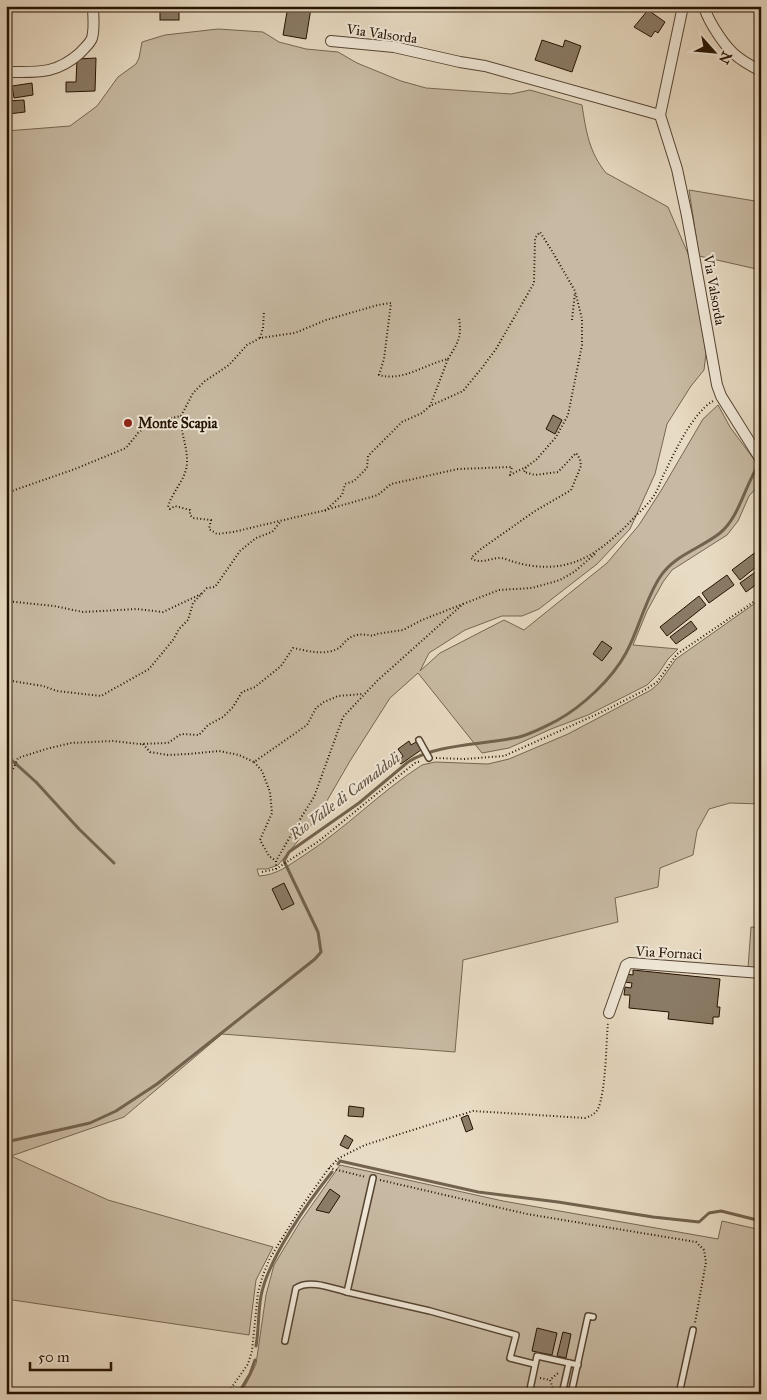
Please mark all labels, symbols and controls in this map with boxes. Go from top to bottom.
street label: Via Valsorda [345,20,419,47]
north arrow [690,28,740,78]
text: N [715,49,735,67]
street label: Via Valsorda [699,252,729,327]
place label: Monte Scapia [138,415,218,433]
marker: Monte Scapia [122,417,134,429]
water label: Rio Valle di Camaldoli [285,748,404,844]
street label: Via Fornaci [634,943,703,963]
scale bar [30,1340,111,1372]
text: 50 m [38,1348,70,1366]

